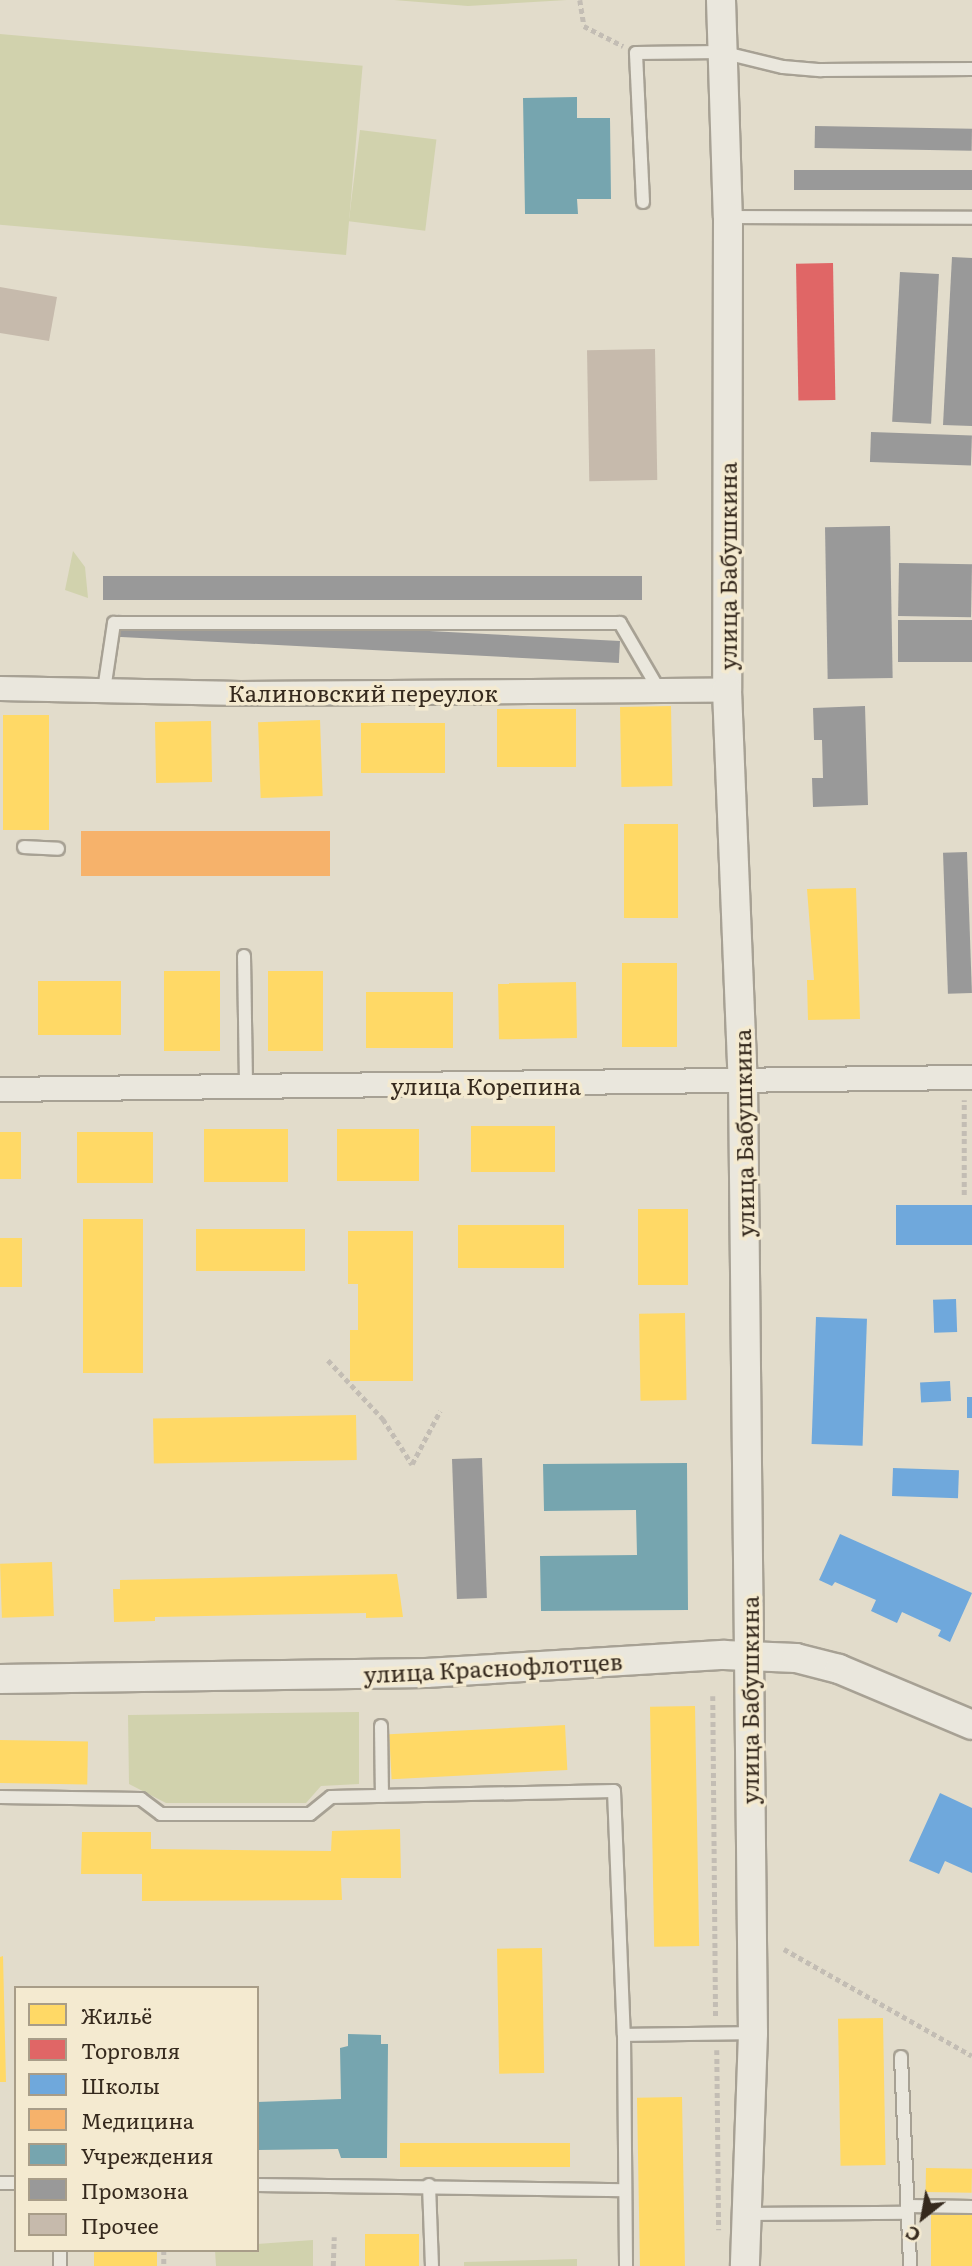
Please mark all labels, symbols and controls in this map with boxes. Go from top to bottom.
street label: улица Бабушкина [713,462,741,670]
street label: Калиновский переулок [228,678,498,706]
street label: улица Бабушкина [727,1029,759,1237]
street label: улица Корепина [391,1071,581,1099]
street label: улица Бабушкина [735,1596,763,1804]
street label: улица Краснофлотцев [363,1646,623,1688]
legend [14,1986,259,2252]
text: Жильё [81,1999,152,2030]
text: Торговля [81,2034,180,2065]
text: Школы [81,2069,160,2100]
text: Медицина [81,2104,194,2135]
text: Учреждения [81,2139,213,2170]
text: Промзона [81,2174,188,2205]
north arrow [888,2182,958,2252]
text: Прочее [81,2209,159,2240]
text: С [899,2220,925,2250]

